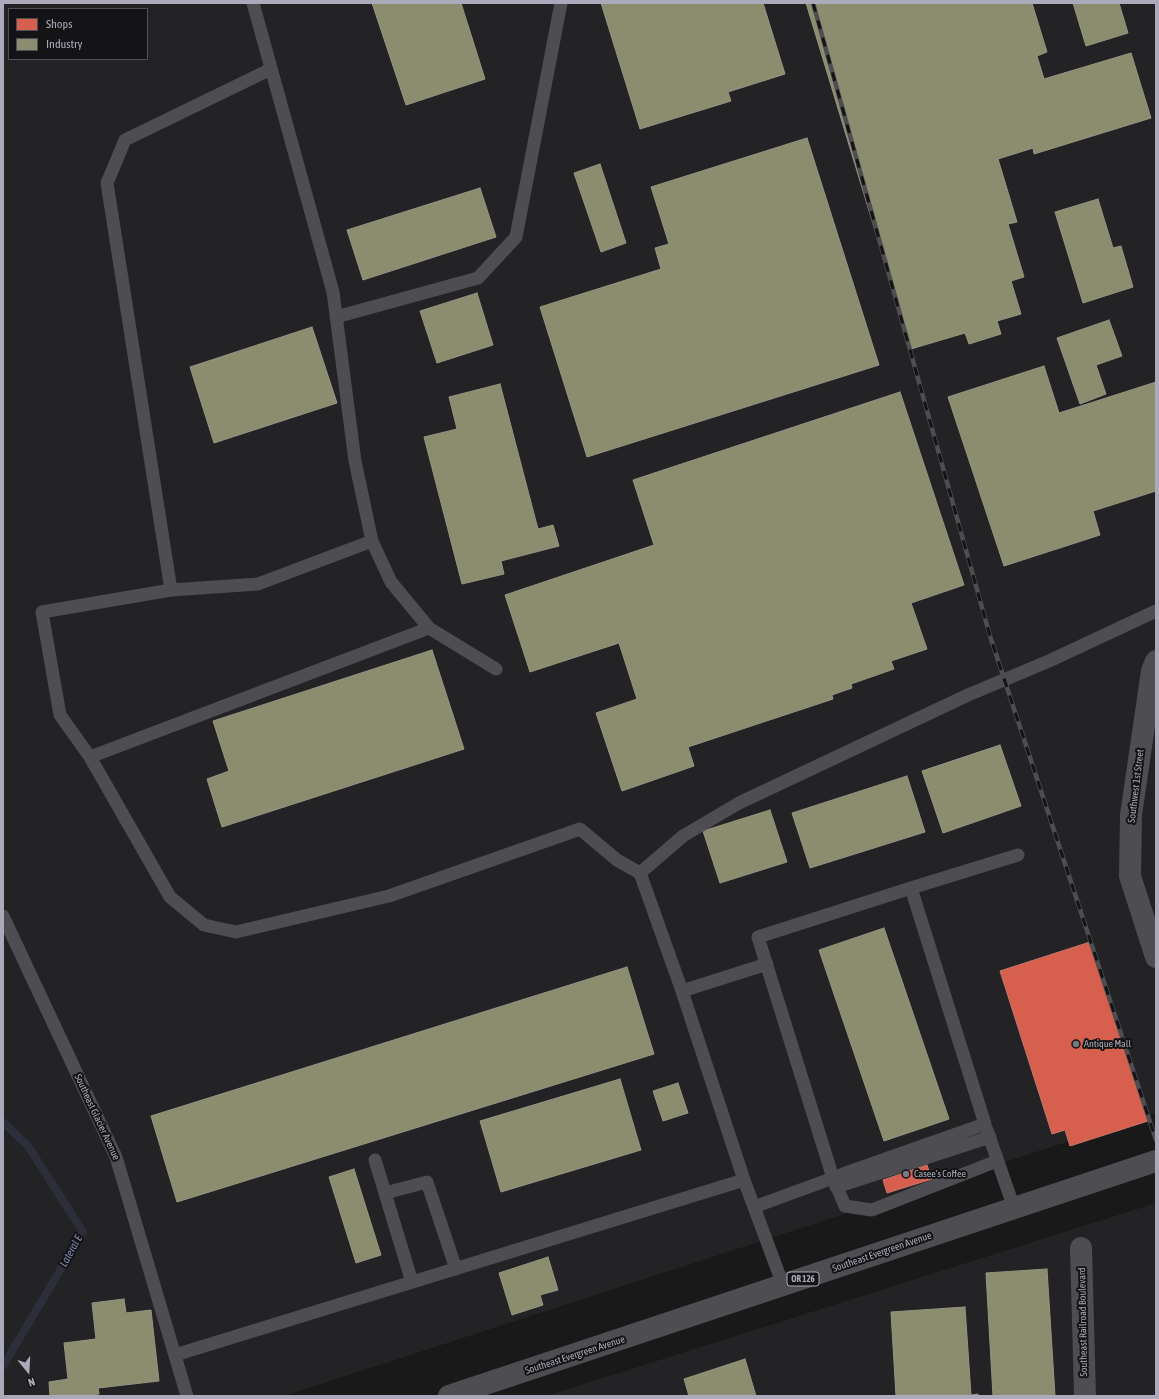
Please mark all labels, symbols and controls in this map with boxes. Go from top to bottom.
legend [8,8,148,60]
text: Shops [46,17,72,31]
text: Industry [46,37,83,51]
street label: Southwest 1st Street [1126,749,1146,823]
place label: Antique Mall [1084,1038,1131,1050]
marker: Antique Mall [1071,1039,1081,1049]
street label: Southeast Glacier Avenue [72,1072,122,1162]
place label: Casee’s Coffee [914,1168,966,1180]
marker: Casee’s Coffee [901,1169,911,1179]
street label: Southeast Evergreen Avenue [831,1229,933,1275]
water label: Lateral E [57,1233,85,1269]
street label: Southeast Railroad Boulevard [1076,1267,1090,1377]
road number: OR 126 [787,1272,819,1286]
street label: Southeast Evergreen Avenue [524,1333,626,1377]
north arrow [8,1351,48,1391]
text: N [27,1376,37,1389]

